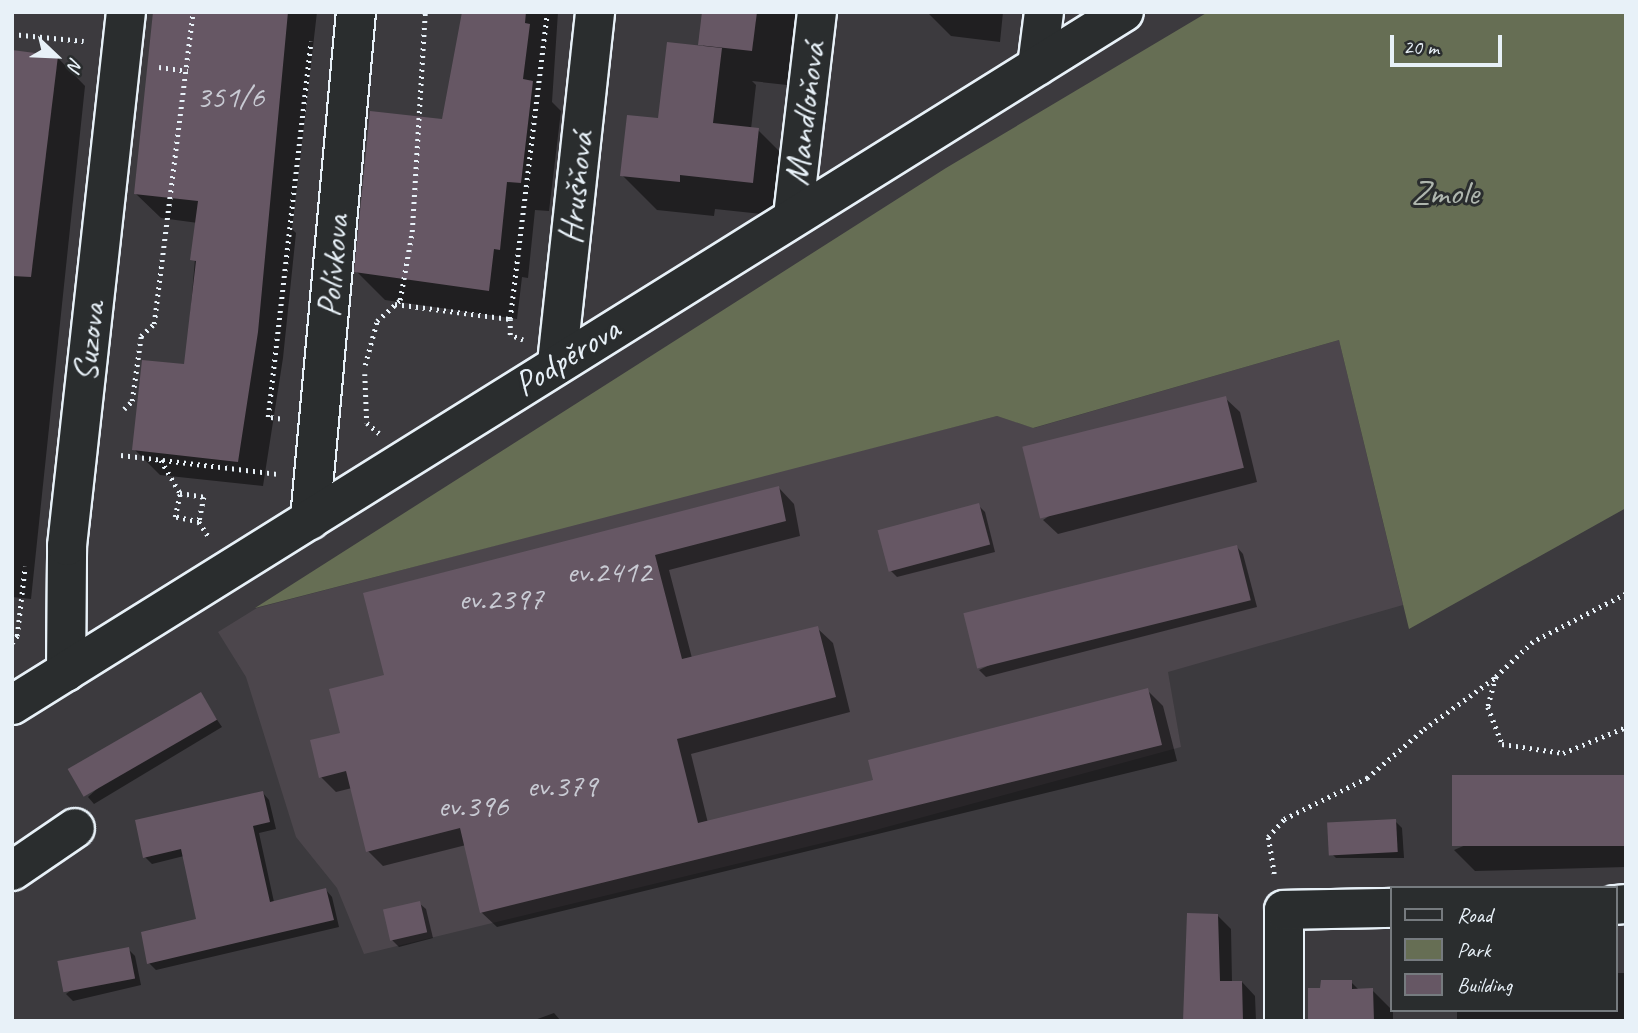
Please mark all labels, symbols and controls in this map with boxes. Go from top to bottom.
north arrow [21,21,91,91]
scale bar [1393,21,1505,65]
text: 20 m [1403,34,1439,60]
street label: Mandloňová [775,40,835,188]
text: N [62,54,89,74]
house number: 351/6 [196,78,264,116]
street label: Hrušňová [549,130,603,246]
park label: Zmole [1411,172,1479,214]
street label: Polívkova [308,213,358,319]
street label: Suzova [64,300,114,384]
street label: Podpěrova [506,308,628,406]
house number: ev.2412 [567,553,651,591]
house number: ev.2397 [459,580,543,618]
house number: ev.379 [527,767,597,805]
house number: ev.396 [438,787,508,825]
legend [1390,886,1617,1012]
text: Road [1457,902,1492,928]
text: Park [1457,937,1490,963]
text: Building [1457,972,1512,998]

